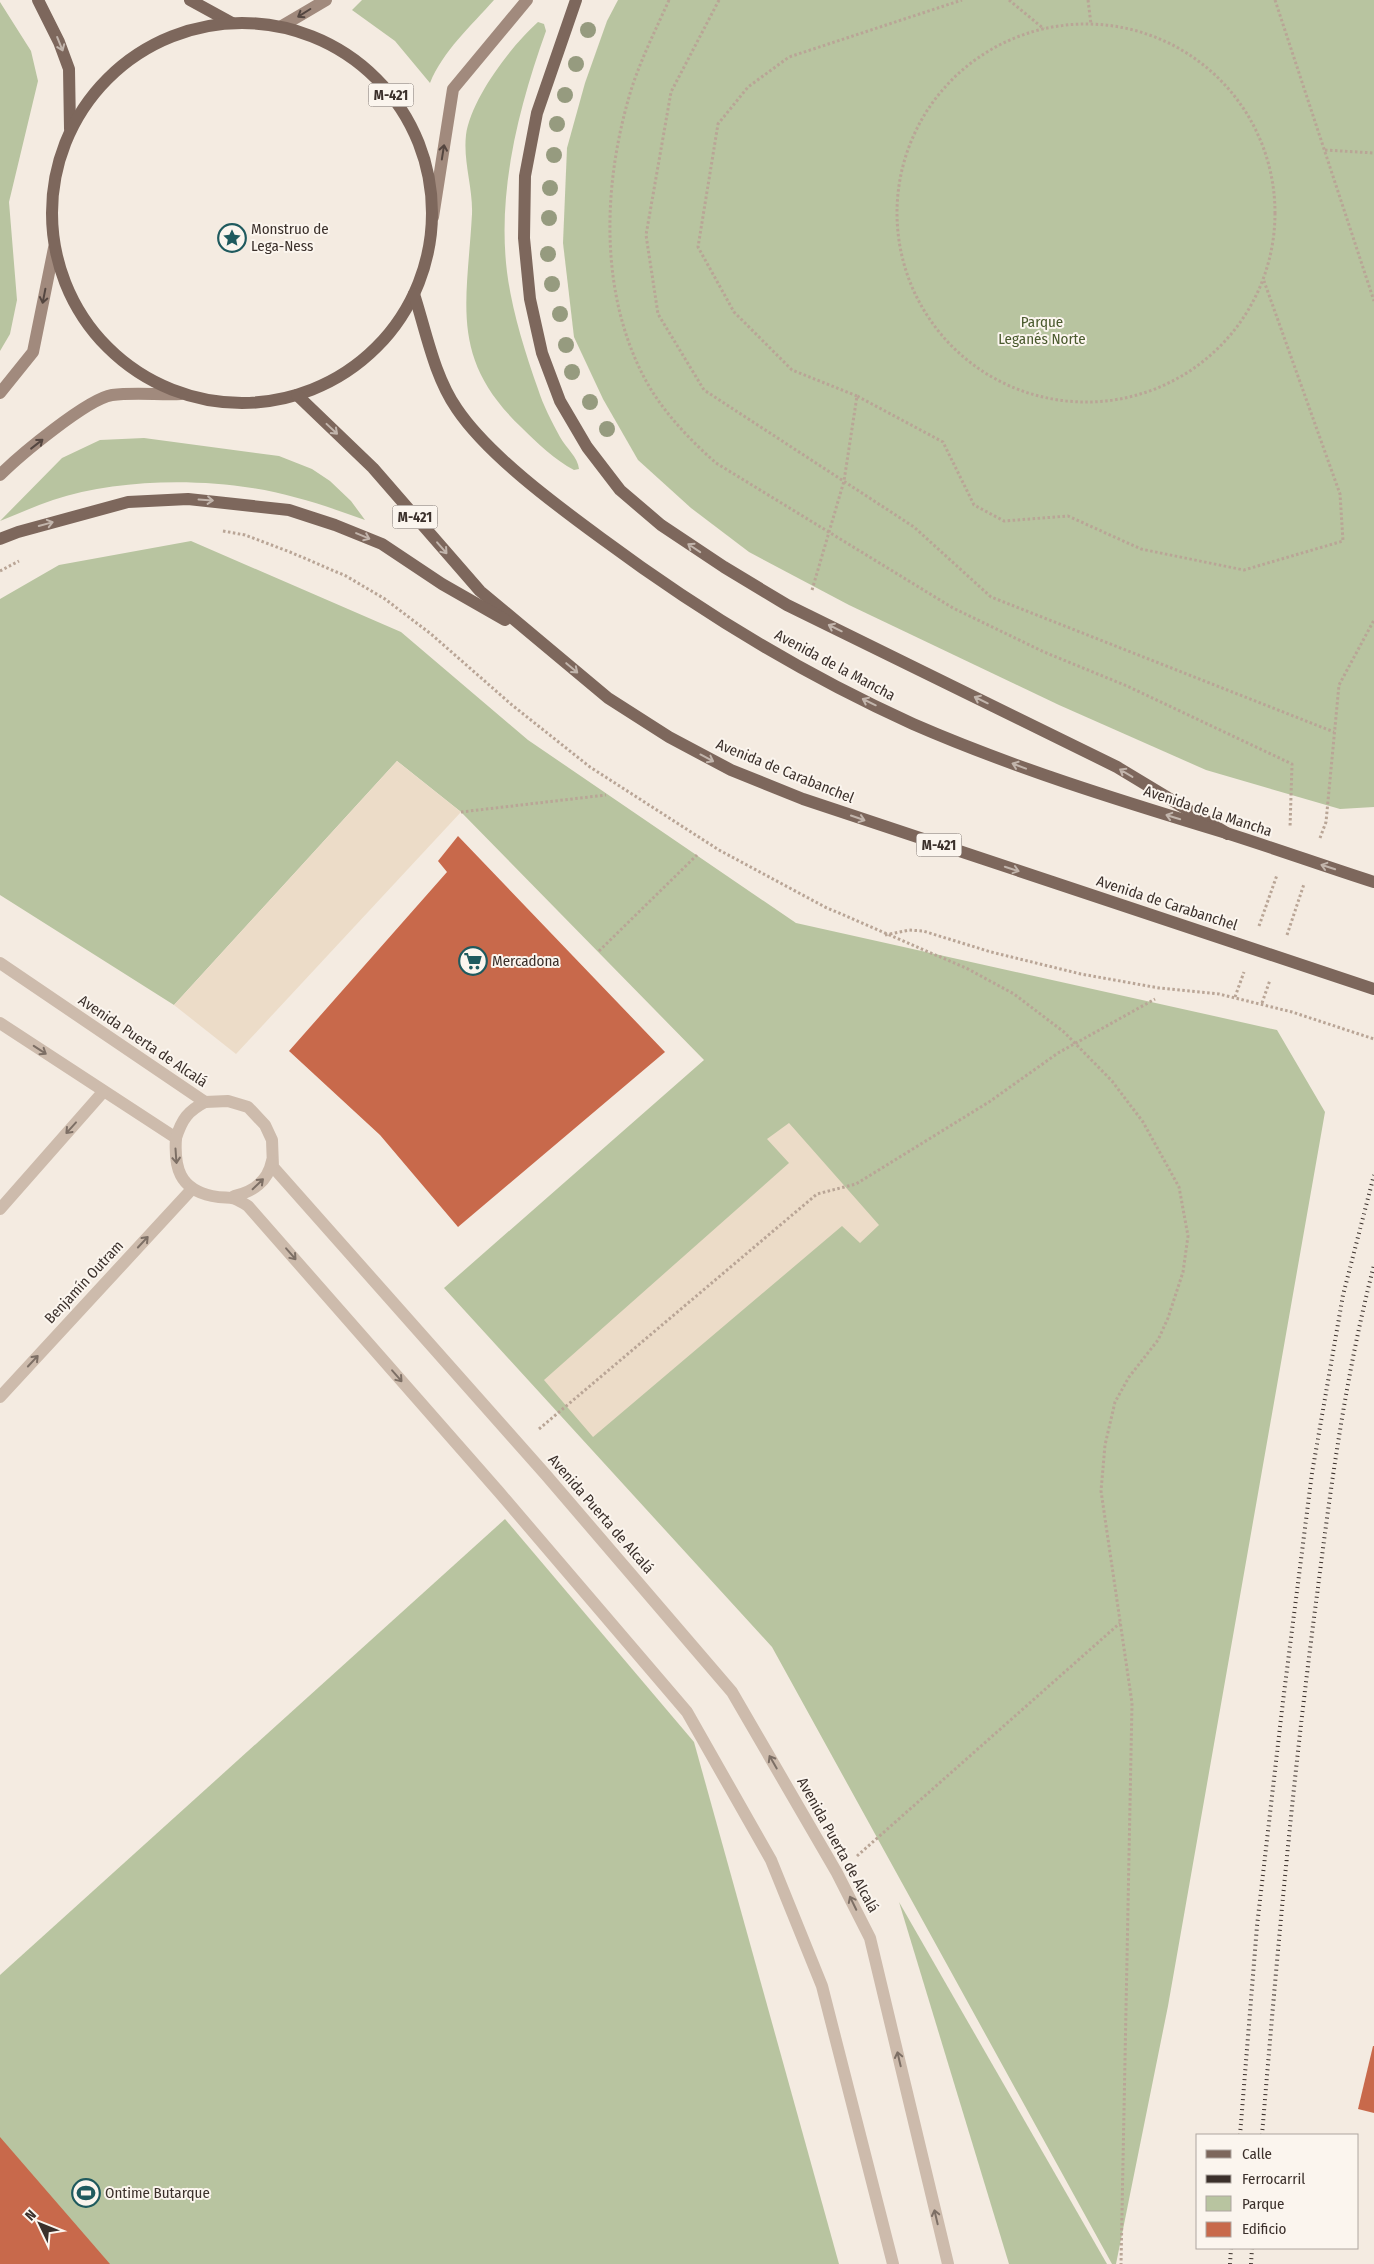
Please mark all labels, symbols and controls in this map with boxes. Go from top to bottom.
one-way arrow [297,8,311,18]
one-way arrow [55,36,65,51]
road number: M-421 [368,84,414,106]
one-way arrow [439,144,449,160]
place label: Monstruo de Lega-Ness [251,220,329,255]
place icon: Monstruo de Lega-Ness [217,223,247,253]
one-way arrow [39,287,49,303]
park label: Parque Leganés Norte [998,313,1086,348]
one-way arrow [326,423,338,435]
one-way arrow [30,438,43,449]
one-way arrow [197,496,213,505]
road number: M-421 [392,506,438,528]
one-way arrow [38,519,54,529]
one-way arrow [355,532,370,542]
one-way arrow [437,541,448,554]
one-way arrow [687,542,701,553]
one-way arrow [828,623,843,632]
street label: Avenida de la Mancha [772,626,898,704]
one-way arrow [566,663,579,674]
one-way arrow [973,695,988,705]
one-way arrow [862,697,877,707]
street label: Avenida de Carabanchel [713,735,857,807]
one-way arrow [700,753,715,763]
one-way arrow [1011,761,1027,770]
one-way arrow [1119,767,1133,777]
street label: Avenida de la Mancha [1142,782,1274,840]
one-way arrow [1165,811,1181,821]
one-way arrow [850,814,865,823]
road number: M-421 [916,834,962,856]
one-way arrow [1320,862,1336,871]
one-way arrow [1004,865,1020,874]
street label: Avenida de Carabanchel [1094,872,1240,934]
supermarket icon: Mercadona [458,946,488,976]
place label: Mercadona [492,952,560,970]
street label: Avenida Puerta de Alcalá [75,991,211,1091]
one-way arrow [33,1046,47,1056]
one-way arrow [65,1122,77,1135]
one-way arrow [171,1148,180,1164]
one-way arrow [252,1178,265,1190]
one-way arrow [137,1235,149,1248]
street label: Benjamín Outram [41,1237,127,1327]
one-way arrow [285,1247,296,1260]
one-way arrow [27,1355,39,1368]
one-way arrow [392,1369,403,1382]
street label: Avenida Puerta de Alcalá [544,1451,658,1577]
one-way arrow [767,1756,777,1770]
street label: Avenida Puerta de Alcalá [793,1774,883,1916]
one-way arrow [848,1896,858,1911]
one-way arrow [894,2051,903,2067]
legend [1196,2134,1359,2249]
text: Calle [1242,2145,1272,2163]
text: Ferrocarril [1242,2170,1305,2188]
sports icon: Ontime Butarque [71,2178,101,2208]
place label: Ontime Butarque [105,2184,210,2202]
text: Parque [1242,2195,1285,2213]
north arrow [15,2199,65,2249]
text: N [22,2207,40,2224]
one-way arrow [931,2209,941,2225]
text: Edificio [1242,2220,1287,2238]

